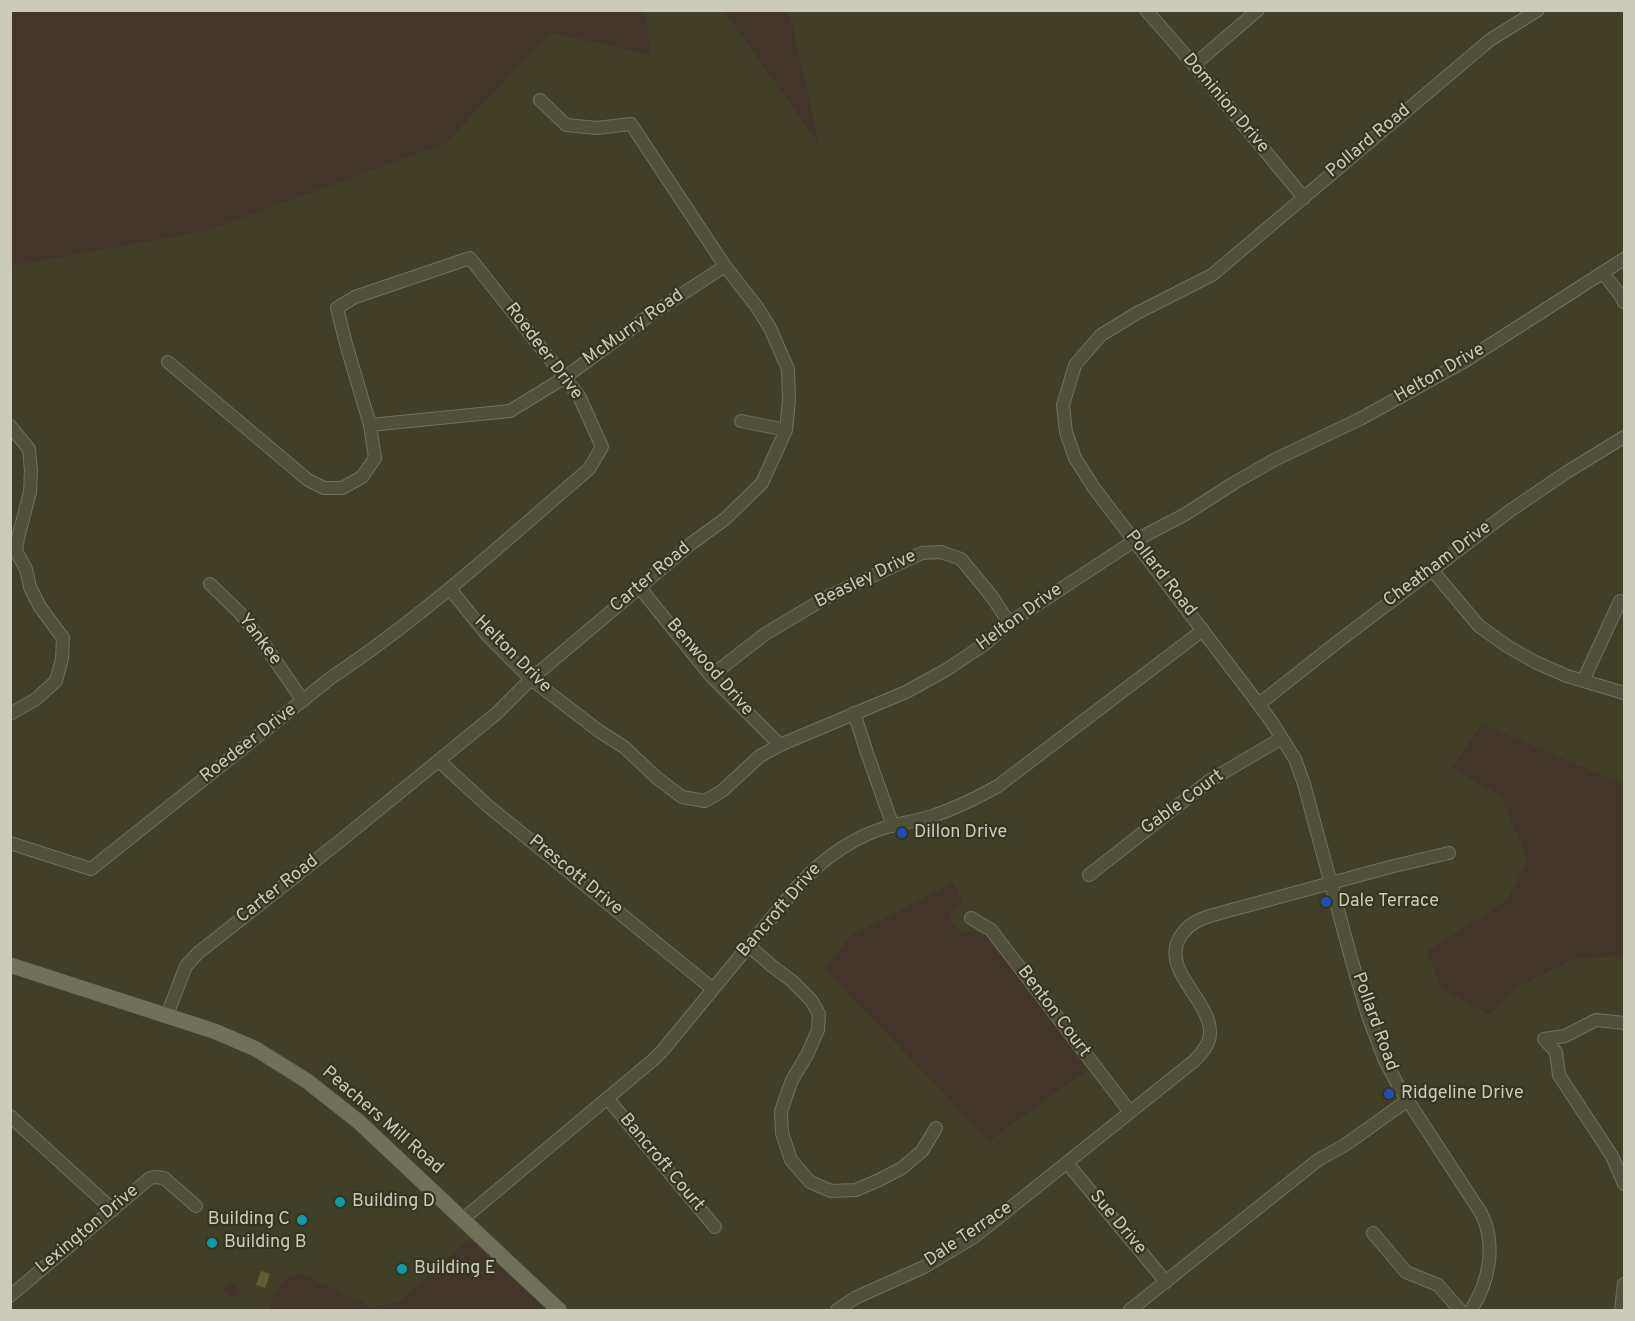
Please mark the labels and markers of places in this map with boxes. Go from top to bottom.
place label: Dillon Drive [914,822,1007,844]
marker: Dillon Drive [895,826,909,840]
place label: Dale Terrace [1338,891,1439,913]
marker: Dale Terrace [1319,895,1333,909]
place label: Ridgeline Drive [1401,1083,1524,1105]
marker: Ridgeline Drive [1382,1087,1396,1101]
place label: Building D [352,1191,435,1213]
marker: Building D [333,1195,347,1209]
place label: Building C [208,1209,290,1231]
marker: Building C [295,1213,309,1227]
place label: Building B [224,1232,306,1254]
marker: Building B [205,1236,219,1250]
place label: Building E [414,1258,495,1280]
marker: Building E [395,1262,409,1276]

